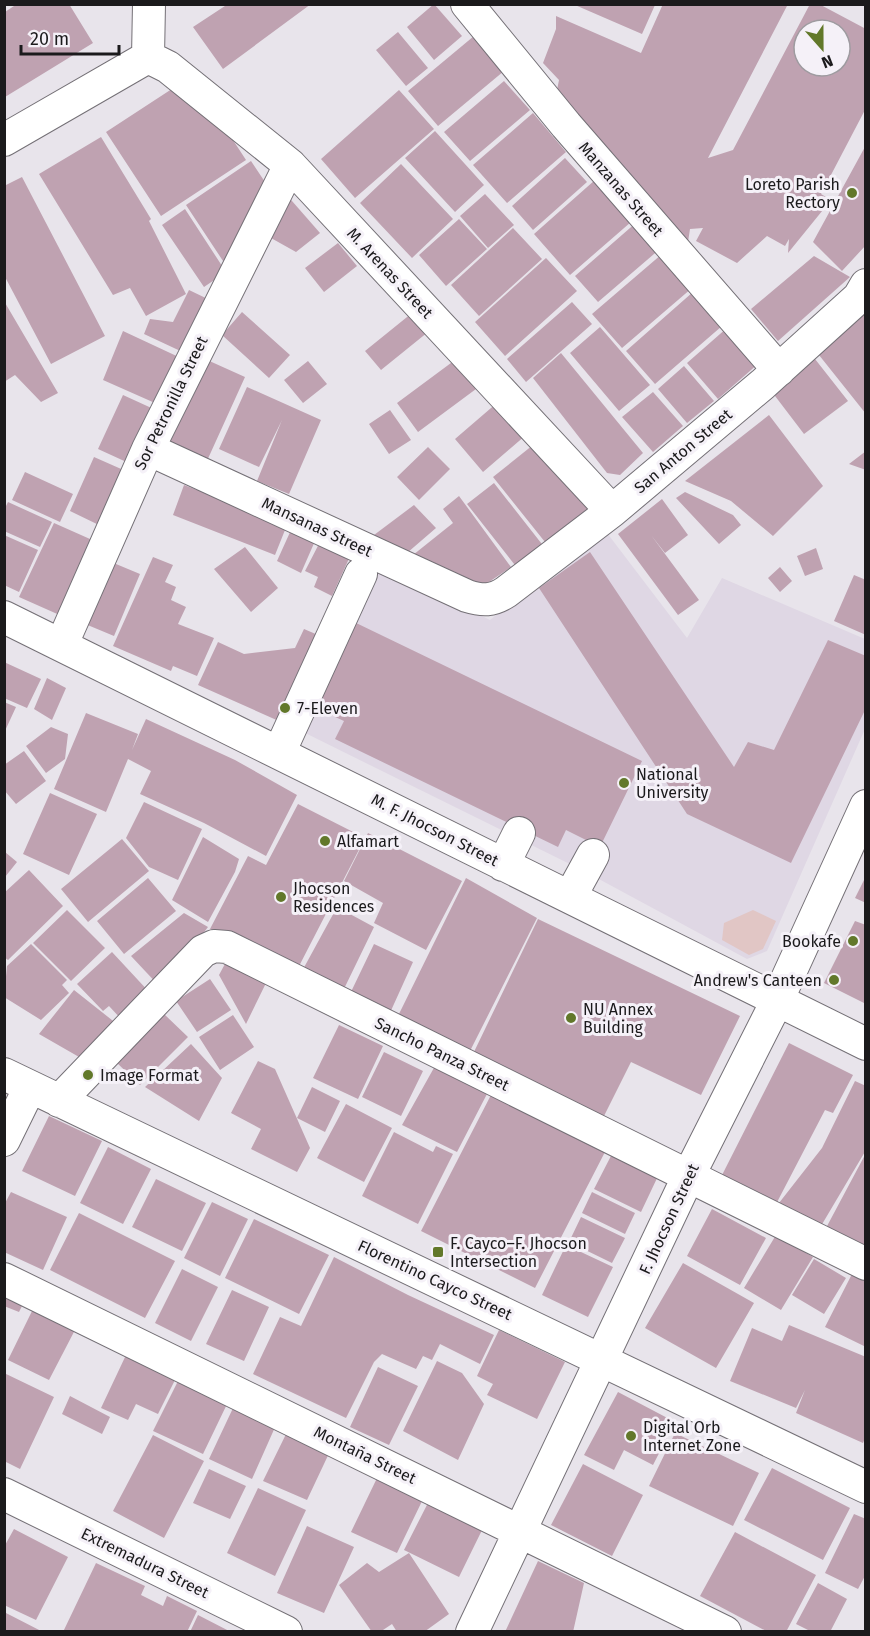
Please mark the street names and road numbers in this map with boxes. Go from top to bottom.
street label: Manzanas Street [575,138,667,240]
street label: M. Arenas Street [343,224,437,322]
street label: Sor Petronilla Street [130,333,212,473]
street label: San Anton Street [630,405,736,497]
street label: Mansanas Street [259,493,375,561]
street label: M. F. Jhocson Street [368,790,502,870]
street label: Sancho Panza Street [372,1013,512,1095]
street label: F. Jhocson Street [635,1161,703,1277]
street label: Florentino Cayco Street [355,1236,515,1324]
street label: Montaña Street [311,1422,419,1488]
street label: Extremadura Street [78,1524,212,1602]

